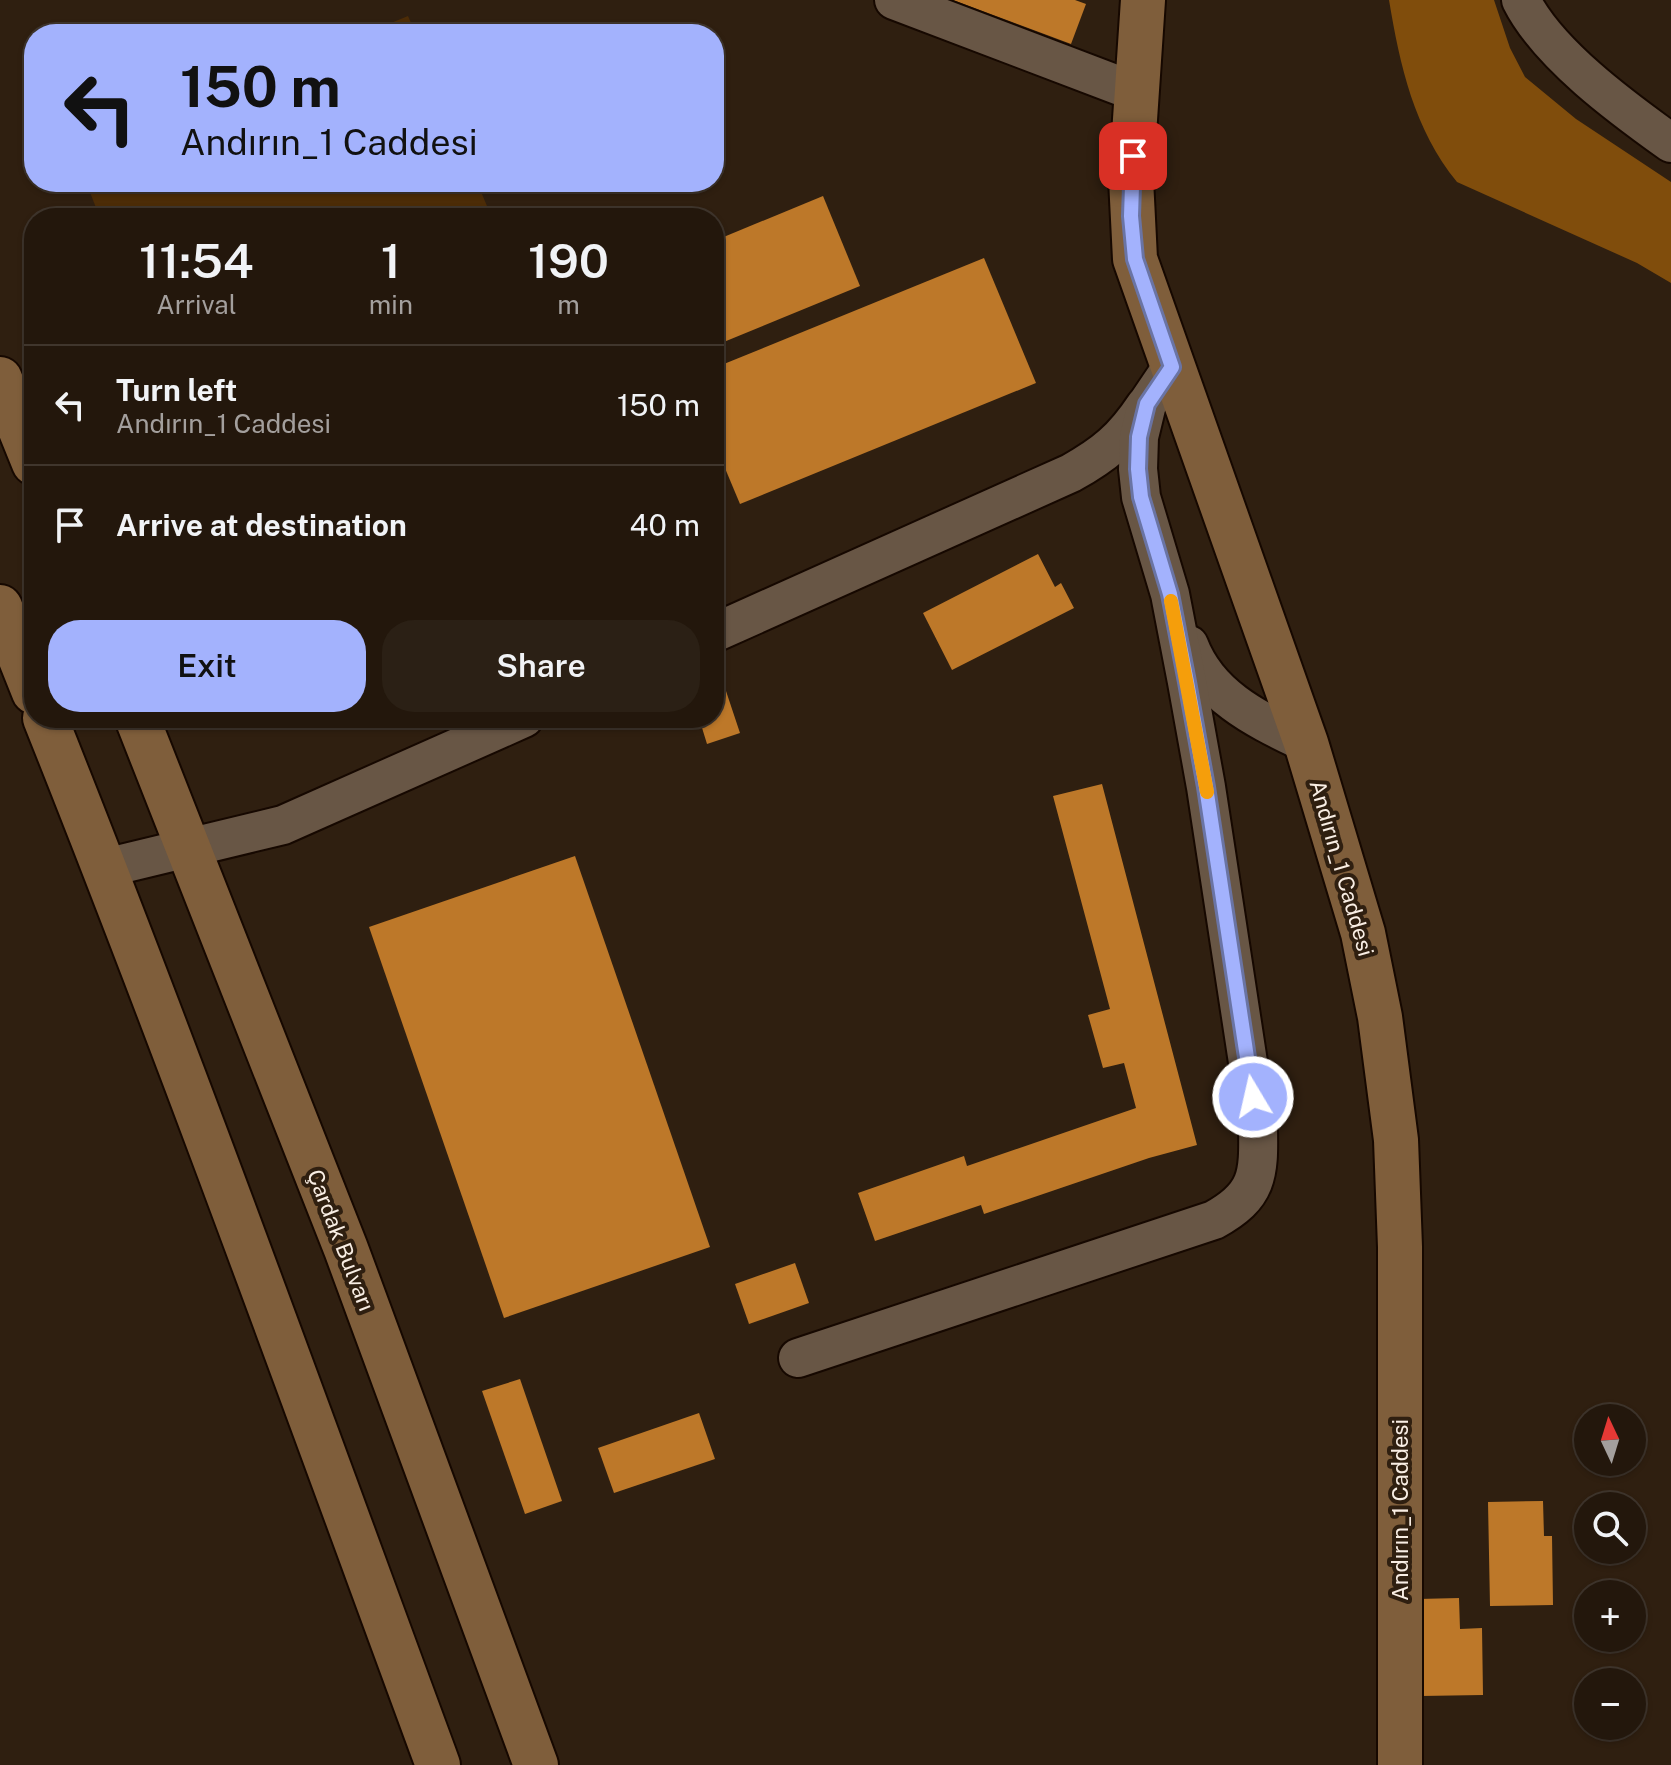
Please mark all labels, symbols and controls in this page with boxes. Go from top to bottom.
text: 150 m [180,54,341,120]
icon: left [48,56,152,160]
text: Andırın_1 Caddesi [180,121,478,163]
pin [1099,122,1167,190]
icon: arrive [1111,134,1155,178]
text: 11:54 [139,232,254,289]
text: 1 [381,232,401,289]
text: 190 [528,232,609,289]
text: Arrival [156,289,237,320]
text: min [369,289,413,320]
text: m [557,289,580,320]
text: Turn left [116,372,237,408]
icon: left [48,383,92,427]
text: 150 m [617,387,700,423]
text: Andırın_1 Caddesi [116,408,331,439]
icon: arrive [48,503,92,547]
text: Arrive at destination [116,507,407,543]
text: 40 m [630,507,700,543]
button: Exit [48,620,366,712]
button: Share [382,620,700,712]
street label: Andırın_1 Caddesi [1304,777,1380,959]
position arrow [1211,1055,1295,1139]
street label: Çardak Bulvarı [302,1166,380,1314]
north arrow [1574,1404,1646,1476]
map controls [1574,1404,1646,1740]
street label: Andırın_1 Caddesi [1387,1419,1413,1601]
button: search [1574,1492,1646,1564]
button: + [1574,1580,1646,1652]
button: − [1574,1668,1646,1740]

